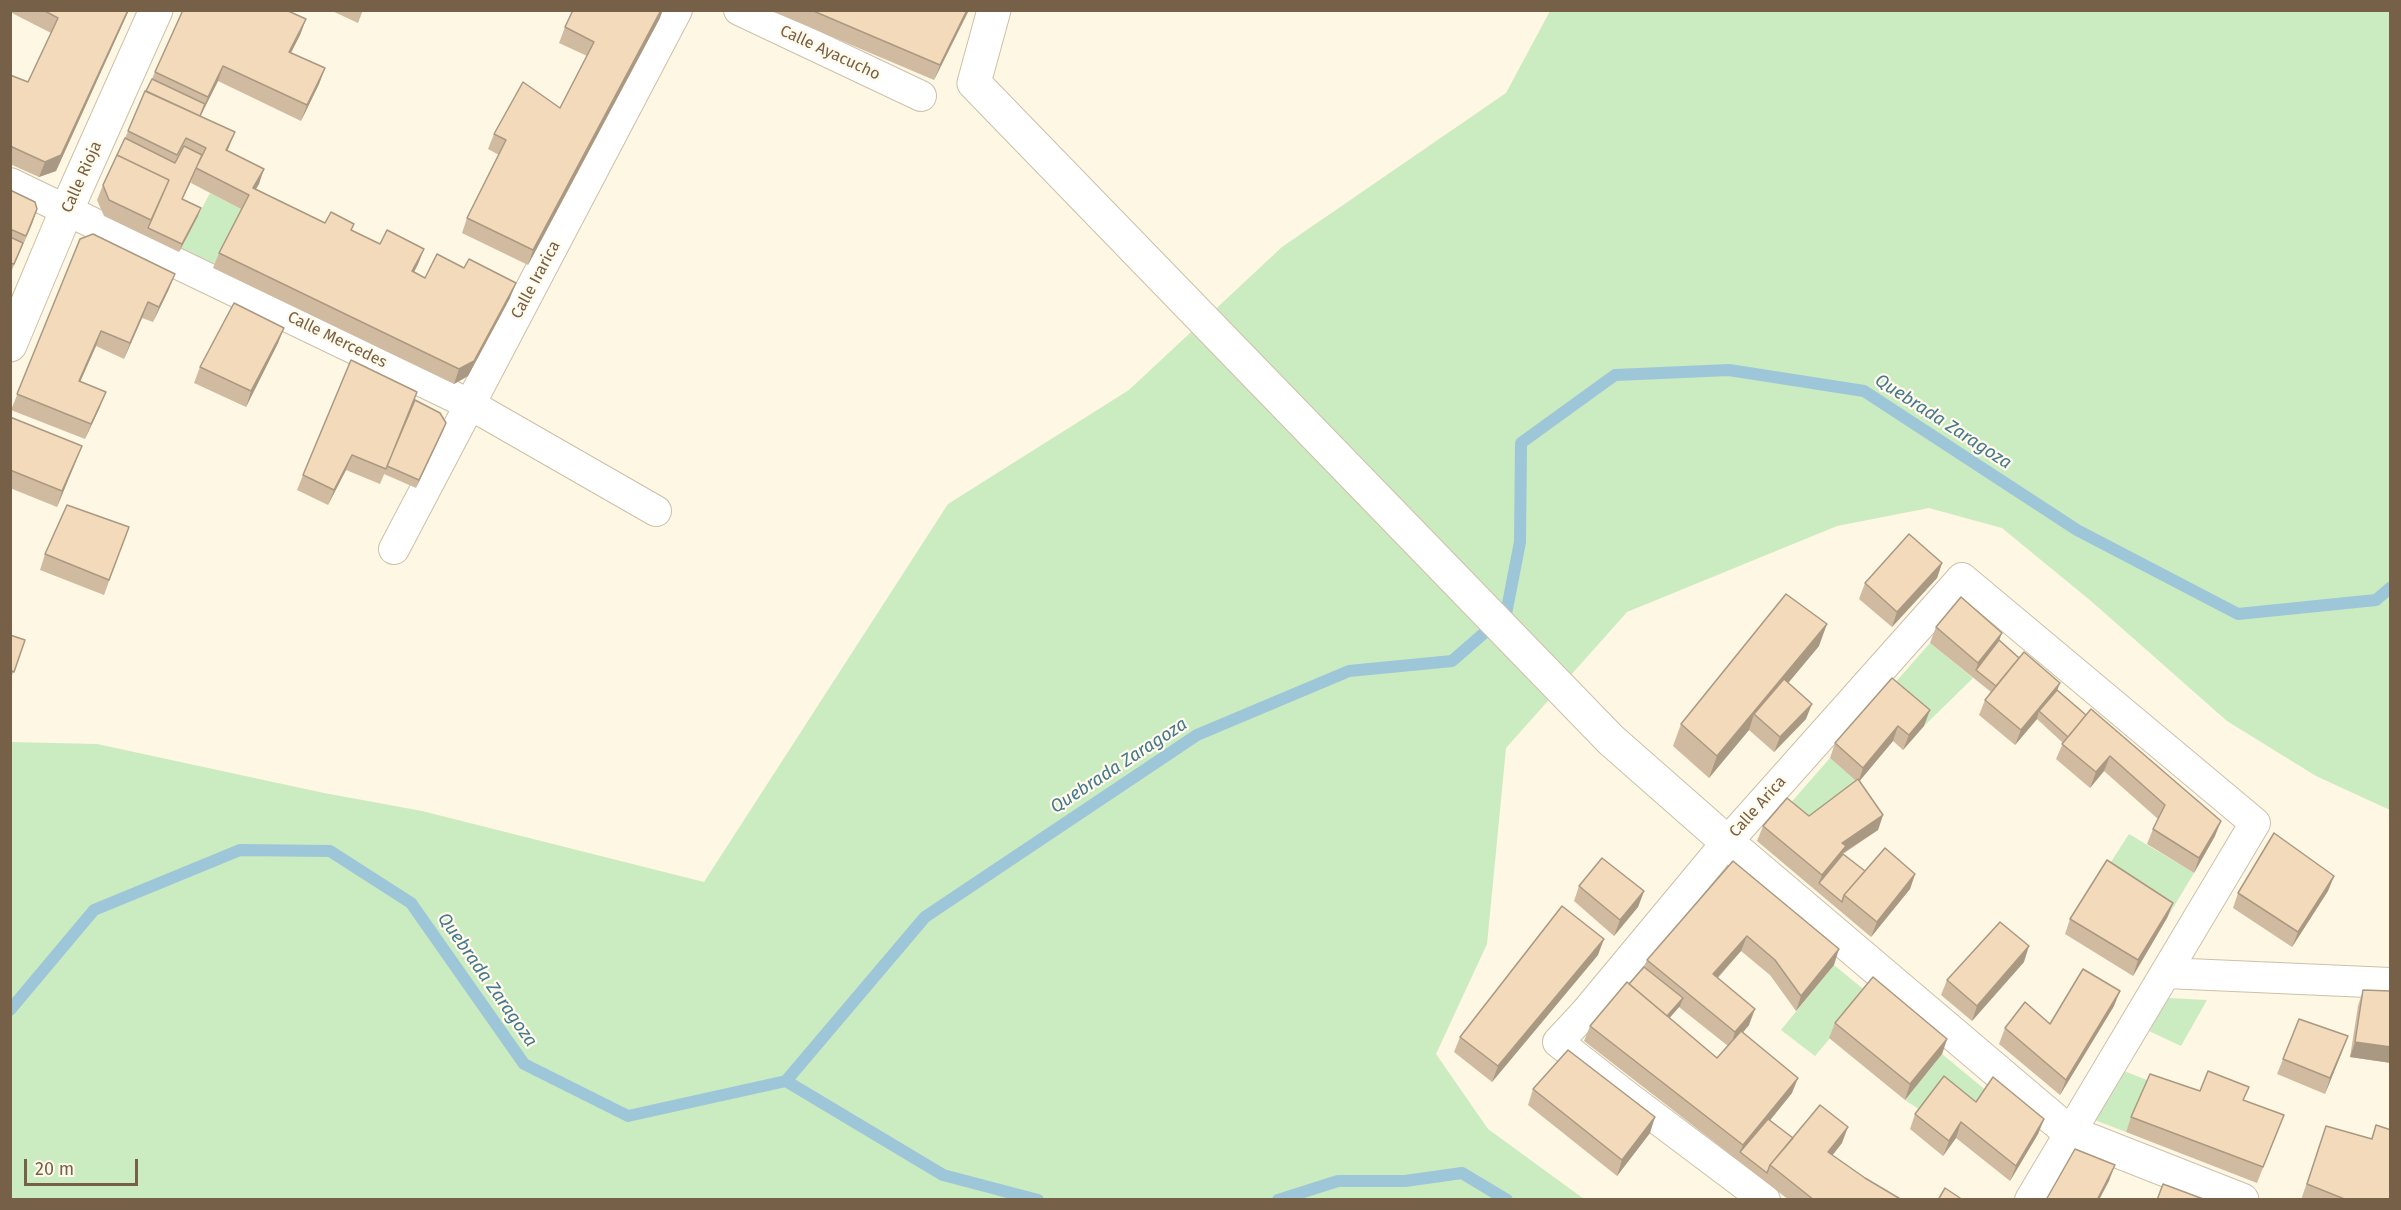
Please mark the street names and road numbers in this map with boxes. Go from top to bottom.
street label: Calle Ayacucho [777,21,883,85]
street label: Calle Rioja [58,138,106,216]
street label: Calle Irarica [507,238,565,322]
street label: Calle Mercedes [284,308,390,372]
street label: Calle Arica [1726,772,1790,842]

